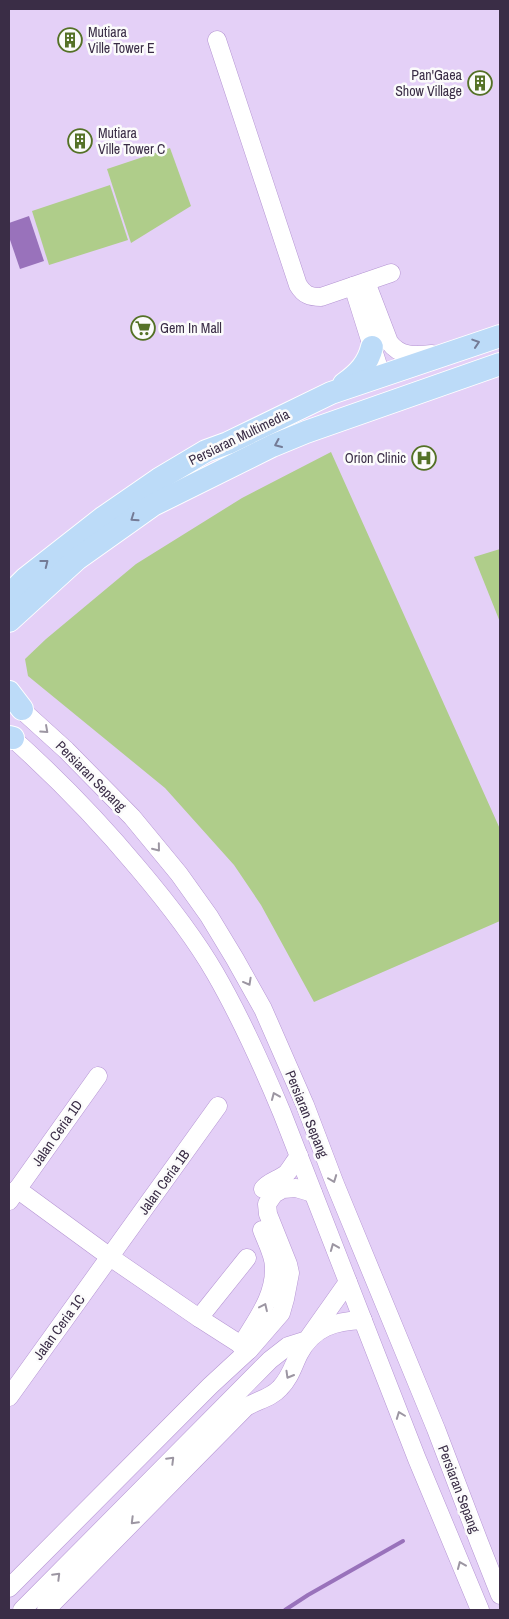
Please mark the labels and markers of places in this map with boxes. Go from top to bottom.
place label: Mutiara Ville Tower E [88,23,155,57]
building icon: Mutiara Ville Tower E [57,27,83,53]
place label: Pan'Gaea Show Village [395,66,463,100]
building icon: Pan'Gaea Show Village [467,70,493,96]
place label: Mutiara Ville Tower C [98,124,165,158]
building icon: Mutiara Ville Tower C [67,128,93,154]
supermarket icon: Gem In Mall [130,315,156,341]
place label: Gem In Mall [160,319,222,337]
hospital icon: Orion Clinic [411,445,437,471]
place label: Orion Clinic [345,449,406,467]

